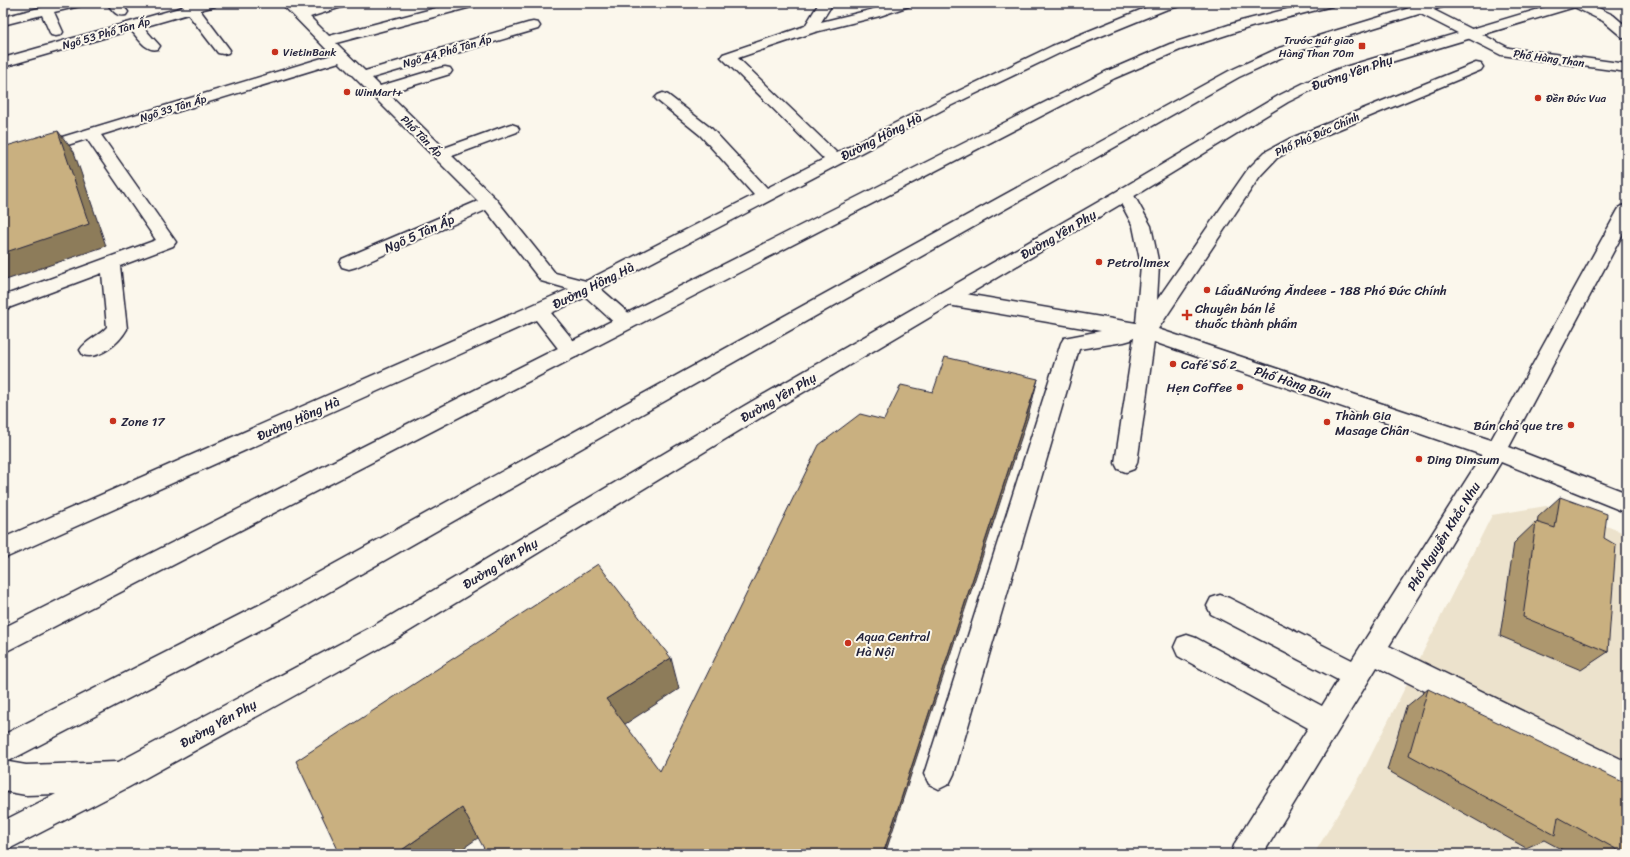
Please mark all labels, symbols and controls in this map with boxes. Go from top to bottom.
street label: Ngõ 53 Phố Tân Ấp [60,12,152,55]
street label: Ngõ 44 Phố Tân Ấp [400,30,494,73]
place label: Trước nút giao Hàng Than 70m [1279,31,1355,63]
marker: Trước nút giao Hàng Than 70m [1357,41,1367,51]
place label: VietinBank [283,43,337,62]
street label: Phố Hàng Than [1512,44,1586,73]
marker: VietinBank [270,47,280,57]
street label: Đường Yên Phụ [1308,48,1396,97]
place label: WinMart+ [355,83,403,102]
marker: WinMart+ [342,87,352,97]
street label: Ngõ 33 Tân Ấp [137,89,209,128]
place label: Đền Đức Vua [1546,89,1607,108]
marker: Đền Đức Vua [1533,93,1543,103]
street label: Đường Hồng Hà [836,106,927,167]
street label: Phố Phó Đức Chính [1272,107,1363,162]
street label: Phố Tân Ấp [396,111,447,162]
street label: Đường Yên Phụ [1016,203,1101,266]
street label: Ngõ 5 Tân Ấp [380,208,458,259]
place label: Petrolimex [1107,251,1170,274]
street label: Đường Hồng Hà [548,255,639,315]
marker: Petrolimex [1094,257,1104,267]
place label: Lẩu&Nướng Ăndeee - 188 Phó Đức Chính [1215,279,1447,302]
marker: Lẩu&Nướng Ăndeee - 188 Phó Đức Chính [1202,285,1212,295]
place label: Chuyên bán lẻ thuốc thành phẩm [1195,297,1297,335]
marker: Chuyên bán lẻ thuốc thành phẩm [1182,310,1192,320]
place label: Café Số 2 [1181,353,1238,376]
marker: Café Số 2 [1168,359,1178,369]
street label: Phố Hàng Bún [1251,359,1334,406]
street label: Đường Yên Phụ [736,366,821,429]
place label: Hẹn Coffee [1167,376,1232,399]
marker: Hẹn Coffee [1235,382,1245,392]
street label: Đường Hồng Hà [253,390,344,447]
place label: Thành Gia Masage Chân [1335,404,1409,442]
place label: Zone 17 [121,410,166,433]
place label: Bún chả que tre [1474,414,1563,437]
marker: Zone 17 [108,416,118,426]
marker: Thành Gia Masage Chân [1322,417,1332,427]
marker: Bún chả que tre [1566,420,1576,430]
place label: Ding Dimsum [1427,448,1500,471]
marker: Ding Dimsum [1414,454,1424,464]
street label: Phố Nguyễn Khắc Nhu [1401,477,1486,595]
street label: Đường Yên Phụ [458,532,543,595]
place label: Aqua Central Hà Nội [855,625,930,663]
marker: Aqua Central Hà Nội [843,638,853,648]
street label: Đường Yên Phụ [176,693,261,754]

